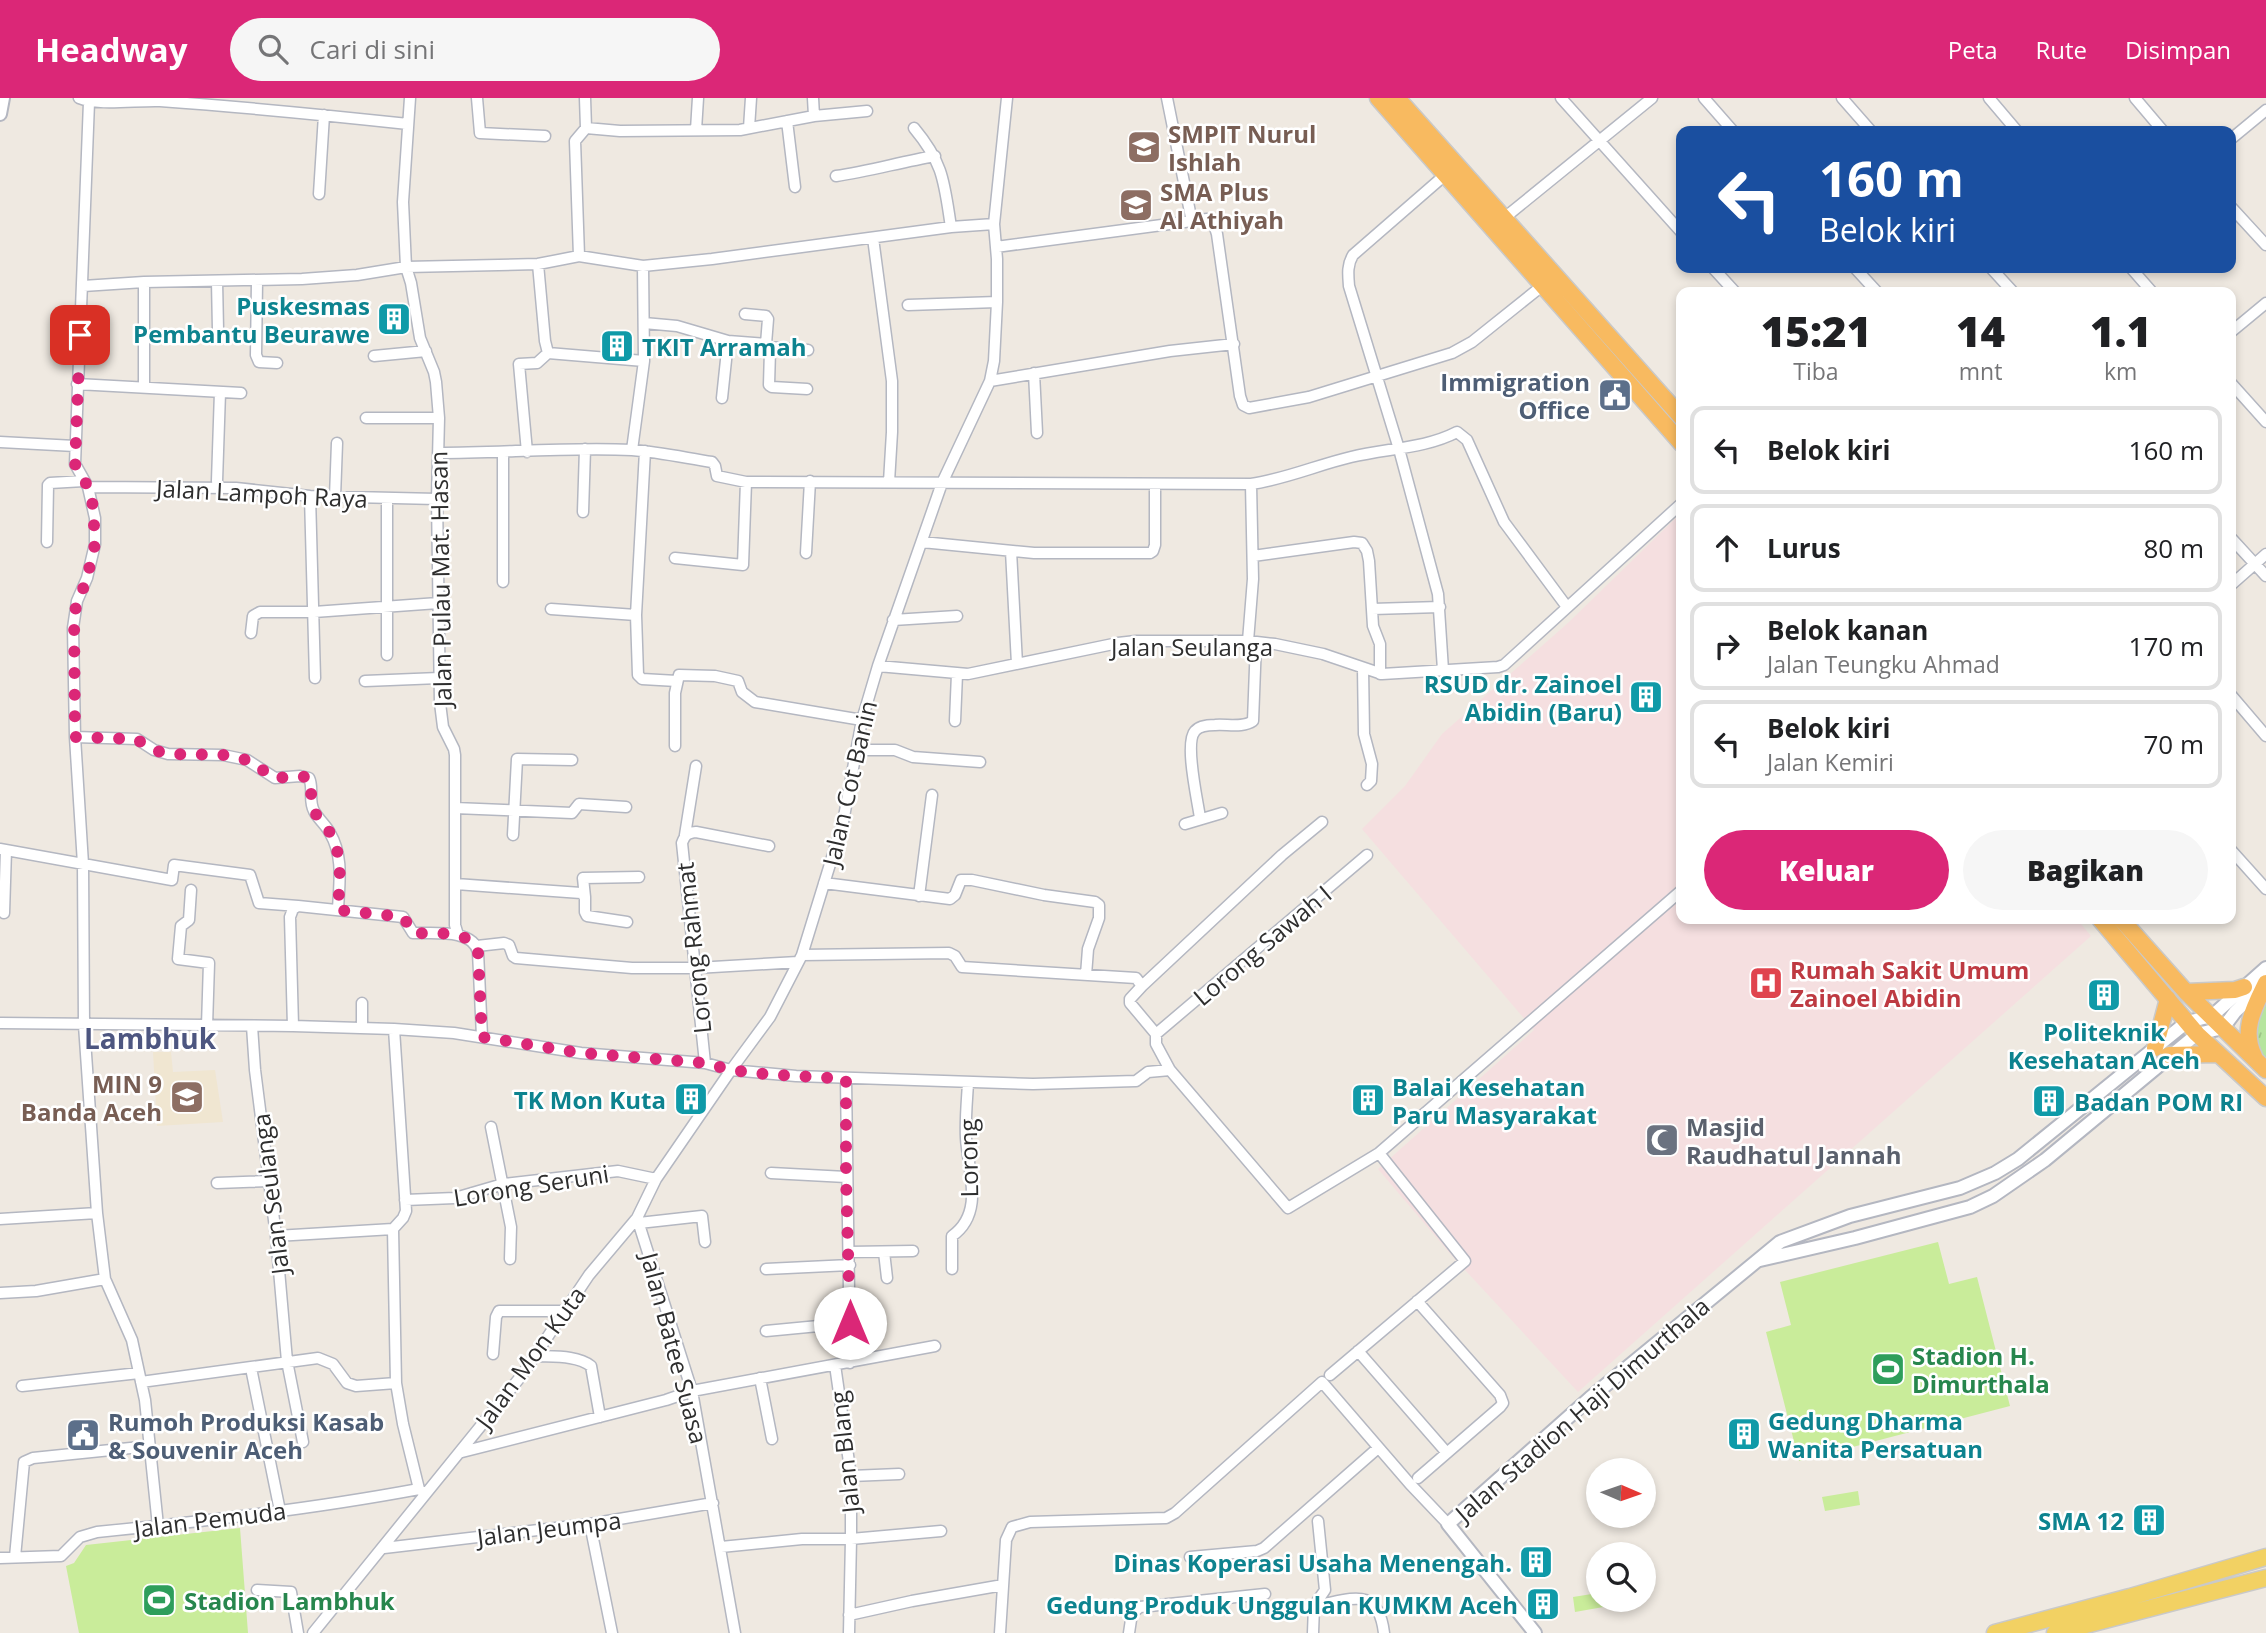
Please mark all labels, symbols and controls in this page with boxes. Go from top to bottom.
search box [230,18,720,81]
text: Headway [35,27,188,72]
icon: search [254,30,292,68]
text: Cari di sini [310,31,435,67]
text: Peta [1948,33,1998,66]
text: Rute [2036,33,2087,66]
text: Disimpan [2125,33,2231,66]
place label: SMPIT Nurul Ishlah [1168,117,1316,178]
school or university icon: SMPIT Nurul Ishlah [1125,128,1163,166]
text: 160 m [1819,145,1964,211]
icon: left [1704,154,1795,245]
place label: SMA Plus Al Athiyah [1160,175,1284,236]
school or university icon: SMA Plus Al Athiyah [1117,186,1155,224]
text: Belok kiri [1819,208,1956,251]
place label: Puskesmas Pembantu Beurawe [133,289,370,350]
building icon: Puskesmas Pembantu Beurawe [375,300,413,338]
text: 15:21 [1761,302,1871,359]
text: 14 [1956,302,2005,359]
text: 1.1 [2090,302,2151,359]
pin [50,305,110,365]
icon: arrive [61,316,99,354]
building icon: TKIT Arramah [598,327,636,365]
place label: TKIT Arramah [642,330,807,363]
text: Tiba [1793,355,1839,387]
text: mnt [1959,355,2002,387]
text: km [2104,355,2137,387]
place label: Immigration Office [1440,365,1590,426]
public building icon: Immigration Office [1596,376,1634,414]
icon: left [1708,431,1746,469]
text: Belok kiri [1767,432,1891,468]
text: 160 m [2129,432,2204,468]
street label: Jalan Pulau Mat. Hasan [421,451,459,709]
street label: Jalan Lampoh Raya [153,471,369,515]
icon: ahead [1708,529,1746,567]
text: Lurus [1767,530,1841,566]
text: 80 m [2143,530,2204,566]
text: Belok kanan [1767,612,1928,648]
icon: right [1708,627,1746,665]
text: 170 m [2129,628,2204,664]
street label: Jalan Seulanga [1109,630,1273,663]
text: Jalan Teungku Ahmad [1767,648,2000,680]
place label: RSUD dr. Zainoel Abidin (Baru) [1424,667,1622,728]
building icon: RSUD dr. Zainoel Abidin (Baru) [1627,678,1665,716]
street label: Jalan Cot Banin [813,697,884,871]
text: Belok kiri [1767,710,1891,746]
icon: left [1708,725,1746,763]
text: 70 m [2143,726,2204,762]
text: Jalan Kemiri [1767,746,1894,778]
button: Keluar [1704,830,1949,910]
button: Bagikan [1963,830,2208,910]
street label: Lorong Rahmat [668,861,718,1035]
street label: Lorong Sawah I [1186,877,1338,1013]
place label: Rumah Sakit Umum Zainoel Abidin [1790,953,2029,1014]
hospital icon: Rumah Sakit Umum Zainoel Abidin [1747,964,1785,1002]
building icon: Politeknik Kesehatan Aceh [2085,976,2123,1014]
place label: Politeknik Kesehatan Aceh [2008,1015,2200,1076]
district label: Lambhuk [84,1019,217,1057]
place label: MIN 9 Banda Aceh [21,1067,162,1128]
place label: Balai Kesehatan Paru Masyarakat [1392,1070,1597,1131]
school or university icon: MIN 9 Banda Aceh [168,1078,206,1116]
building icon: TK Mon Kuta [672,1080,710,1118]
building icon: Balai Kesehatan Paru Masyarakat [1349,1081,1387,1119]
building icon: Badan POM RI [2030,1082,2068,1120]
place label: TK Mon Kuta [514,1083,666,1116]
place label: Badan POM RI [2074,1085,2243,1118]
place label: Masjid Raudhatul Jannah [1686,1110,1902,1171]
street label: Jalan Seulanga [244,1112,296,1278]
street label: Lorong [951,1118,985,1198]
mosque icon: Masjid Raudhatul Jannah [1643,1121,1681,1159]
street label: Lorong Seruni [451,1156,611,1214]
street label: Jalan Batee Suasa [633,1247,716,1447]
street label: Jalan Mon Kuta [466,1279,593,1436]
position arrow [813,1286,887,1360]
street label: Jalan Stadion Haji Dimurthala [1446,1289,1716,1530]
place label: Stadion H. Dimurthala [1912,1339,2050,1400]
sports icon: Stadion H. Dimurthala [1869,1350,1907,1388]
street label: Jalan Blang [821,1389,867,1517]
place label: Gedung Dharma Wanita Persatuan [1768,1404,1983,1465]
place label: Rumoh Produksi Kasab & Souvenir Aceh [108,1405,384,1466]
building icon: Gedung Dharma Wanita Persatuan [1725,1415,1763,1453]
public building icon: Rumoh Produksi Kasab & Souvenir Aceh [64,1416,102,1454]
north arrow [1586,1458,1656,1528]
map controls [1586,1458,1656,1612]
street label: Jalan Pemuda [130,1493,288,1545]
building icon: SMA 12 [2130,1501,2168,1539]
street label: Jalan Jeumpa [473,1503,623,1553]
place label: SMA 12 [2038,1504,2124,1537]
button: search [1586,1542,1656,1612]
building icon: Dinas Koperasi Usaha Menengah. [1517,1543,1555,1581]
place label: Dinas Koperasi Usaha Menengah. [1113,1546,1512,1579]
sports icon: Stadion Lambhuk [140,1581,178,1619]
place label: Stadion Lambhuk [184,1584,395,1617]
building icon: Gedung Produk Unggulan KUMKM Aceh [1524,1585,1562,1623]
place label: Gedung Produk Unggulan KUMKM Aceh [1046,1588,1518,1621]

